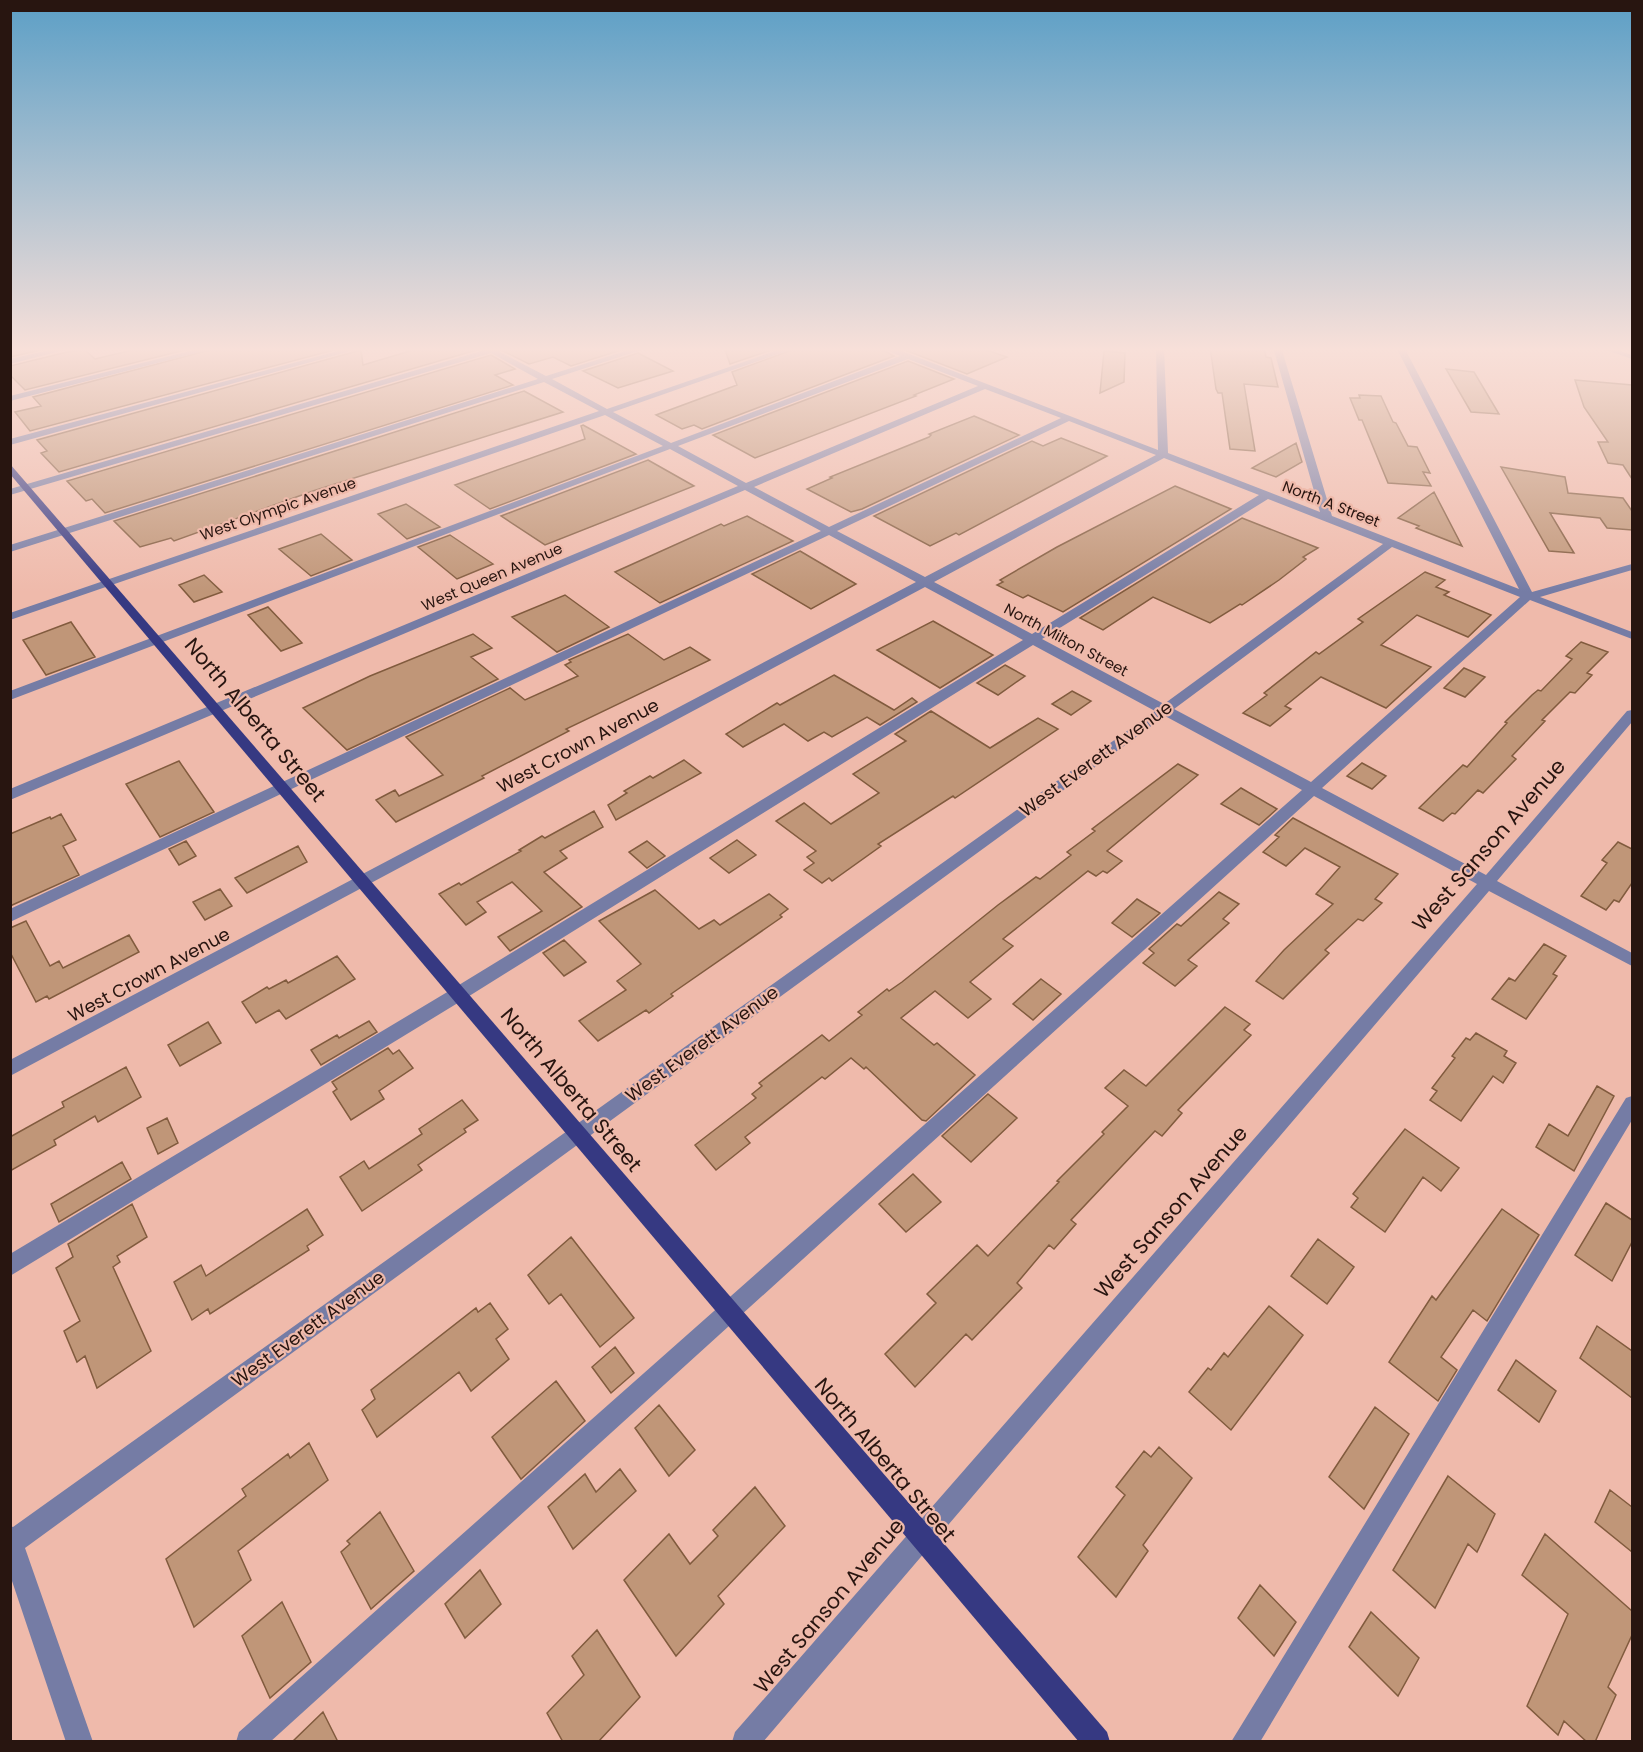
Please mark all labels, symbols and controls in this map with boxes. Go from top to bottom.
street label: West Olympic Avenue [197,472,359,545]
street label: North A Street [1279,475,1383,532]
street label: West Queen Avenue [418,537,565,616]
street label: North Milton Street [1001,598,1132,681]
street label: North Alberta Street [178,631,333,808]
street label: West Crown Avenue [492,692,663,799]
street label: West Everett Avenue [1014,695,1177,823]
street label: West Sanson Avenue [1406,752,1572,937]
street label: West Crown Avenue [63,921,234,1028]
street label: West Everett Avenue [620,980,783,1108]
street label: North Alberta Street [494,1001,649,1178]
street label: West Sanson Avenue [1088,1119,1254,1304]
street label: West Everett Avenue [226,1265,389,1393]
street label: North Alberta Street [808,1371,963,1548]
street label: West Sanson Avenue [747,1512,910,1699]

